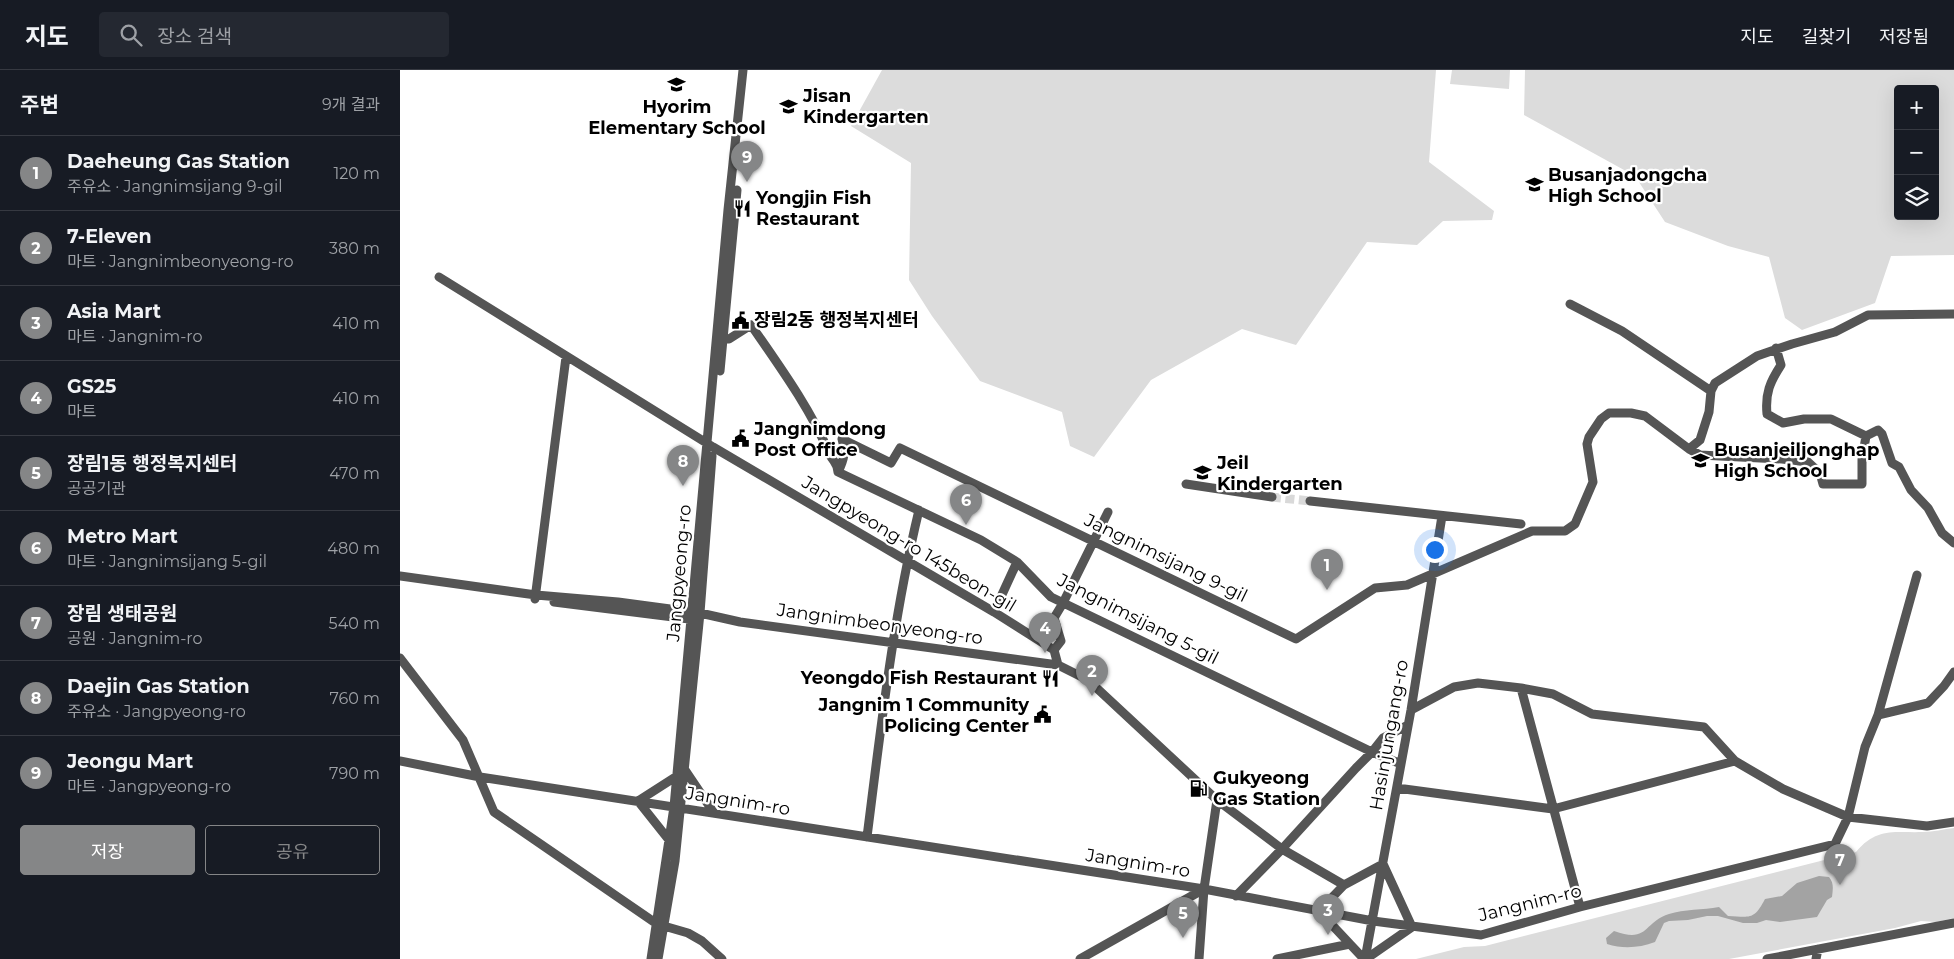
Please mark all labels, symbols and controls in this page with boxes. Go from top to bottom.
search box [99,12,449,57]
icon: search [117,21,145,49]
text: 지도 [25,22,69,51]
text: 장소 검색 [157,25,232,48]
text: 지도 [1741,26,1774,48]
text: 길찾기 [1802,26,1851,48]
text: 저장됨 [1879,26,1929,48]
school or university icon: Hyorim Elementary School [667,74,687,94]
place label: Jisan Kindergarten [802,85,929,128]
map controls [1894,85,1939,220]
button: + [1894,85,1939,130]
text: 주변 [20,92,59,117]
text: 9개 결과 [322,95,380,114]
place label: Hyorim Elementary School [588,96,766,139]
school or university icon: Jisan Kindergarten [779,96,799,116]
button: − [1894,130,1939,175]
pin: 9 [731,141,763,182]
text: Daeheung Gas Station [67,150,290,173]
text: 1 [33,164,39,183]
text: 120 m [333,164,380,183]
place label: Busanjadongcha High School [1548,164,1707,207]
school or university icon: Busanjadongcha High School [1524,175,1544,195]
button: layers [1894,175,1939,220]
text: 주유소 · Jangnimsijang 9-gil [67,177,283,196]
place label: Yongjin Fish Restaurant [755,187,871,230]
restaurant icon: Yongjin Fish Restaurant [732,198,752,218]
text: 7-Eleven [67,225,152,248]
text: 2 [31,239,41,258]
text: 380 m [329,239,380,258]
text: 마트 · Jangnimbeonyeong-ro [67,252,294,271]
text: Asia Mart [67,300,161,323]
place label: 장림2동 행정복지센터 [754,309,919,331]
public building icon: 장림2동 행정복지센터 [730,310,750,330]
text: 3 [31,314,41,333]
text: 410 m [332,314,380,333]
text: 마트 · Jangnim-ro [67,327,203,346]
text: GS25 [67,375,116,398]
text: 4 [30,389,42,408]
text: 410 m [332,389,380,408]
text: 마트 [67,402,96,421]
place label: Jangnimdong Post Office [753,418,886,461]
public building icon: Jangnimdong Post Office [730,429,750,449]
place label: Busanjeiljonghap High School [1714,439,1879,482]
pin: 8 [667,445,699,486]
school or university icon: Busanjeiljonghap High School [1690,450,1710,470]
text: 장림1동 행정복지센터 [67,452,237,475]
place label: Jeil Kindergarten [1216,452,1343,495]
school or university icon: Jeil Kindergarten [1193,463,1213,483]
text: 5 [31,464,41,483]
text: 470 m [329,464,380,483]
street label: Jangpyeong-ro 145beon-gil [797,471,1020,617]
text: 공공기관 [67,479,126,498]
pin: 6 [950,484,982,525]
street label: Jangpyeong-ro [662,504,696,643]
street label: Jangnimsijang 9-gil [1080,508,1251,607]
text: Metro Mart [67,525,178,548]
your location [1422,537,1448,563]
text: 6 [31,539,41,558]
text: 480 m [327,539,380,558]
pin: 1 [1311,549,1343,590]
text: 마트 · Jangnimsijang 5-gil [67,552,267,571]
street label: Jangnimsijang 5-gil [1053,568,1222,669]
street label: Jangnimbeonyeong-ro [775,599,984,649]
text: 장림 생태공원 [67,602,177,625]
pin: 4 [1029,612,1061,653]
text: 7 [31,614,41,633]
text: 540 m [329,614,380,633]
text: 공원 · Jangnim-ro [67,629,203,648]
pin: 2 [1076,655,1108,696]
street label: Hasinjungang-ro [1365,658,1413,812]
place label: Yeongdo Fish Restaurant [800,667,1037,689]
restaurant icon: Yeongdo Fish Restaurant [1041,668,1061,688]
text: Daejin Gas Station [67,675,250,698]
text: 8 [31,689,41,708]
text: 760 m [329,689,380,708]
place label: Jangnim 1 Community Policing Center [817,694,1029,737]
text: 주유소 · Jangpyeong-ro [67,702,246,721]
public building icon: Jangnim 1 Community Policing Center [1033,705,1053,725]
text: Jeongu Mart [67,750,193,773]
text: 9 [31,764,41,783]
text: 790 m [329,764,380,783]
place label: Gukyeong Gas Station [1213,767,1320,810]
text: 마트 · Jangpyeong-ro [67,777,231,796]
fuel station icon: Gukyeong Gas Station [1189,778,1209,798]
street label: Jangnim-ro [683,782,792,820]
button: 저장 [20,825,195,875]
button: 공유 [205,825,380,875]
street label: Jangnim-ro [1083,844,1192,882]
pin: 7 [1824,844,1856,885]
street label: Jangnim-ro [1475,880,1584,927]
pin: 3 [1312,894,1344,935]
pin: 5 [1167,897,1199,938]

